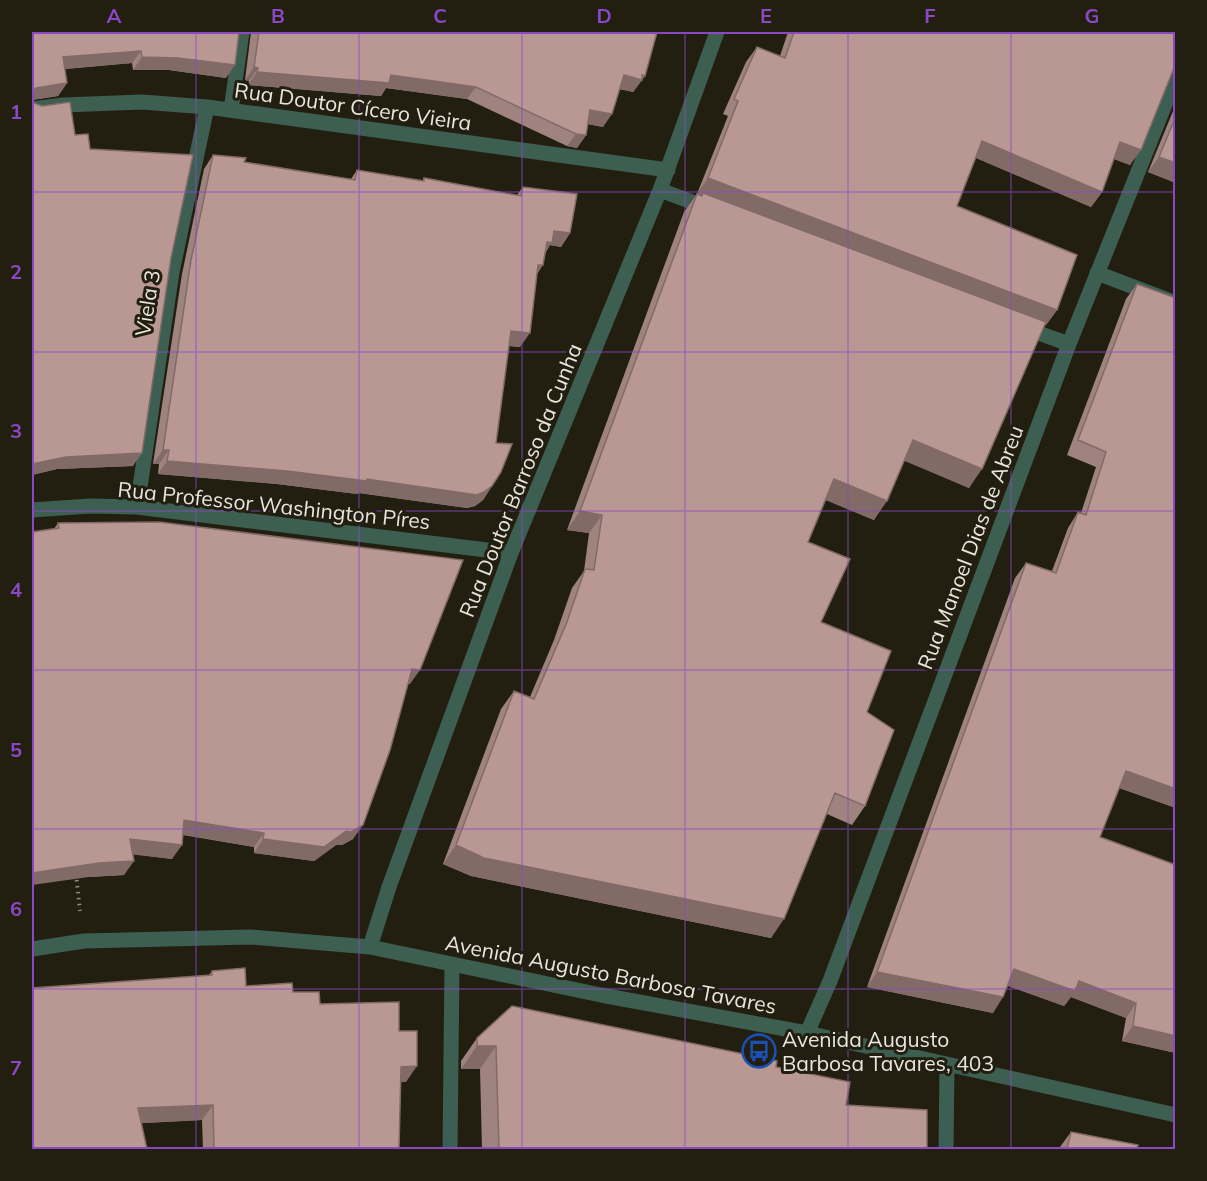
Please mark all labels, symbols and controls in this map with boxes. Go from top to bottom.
text: A [107,3,122,28]
text: B [271,3,285,28]
text: C [433,3,447,28]
text: D [596,3,612,28]
text: E [760,3,772,28]
text: F [924,3,936,28]
text: G [1085,3,1099,28]
street label: Rua Doutor Cícero Vieira [233,76,473,136]
text: 1 [10,99,22,124]
text: 2 [10,259,22,284]
street label: Viela 3 [129,268,165,338]
street label: Rua Doutor Barroso da Cunha [453,339,587,621]
text: 3 [10,418,22,443]
street label: Rua Manoel Dias de Abreu [911,421,1029,673]
street label: Rua Professor Washington Píres [116,476,432,534]
text: 4 [10,577,22,602]
text: 5 [10,737,22,762]
text: 6 [10,896,22,921]
street label: Avenida Augusto Barbosa Tavares [443,929,779,1019]
place label: Avenida Augusto Barbosa Tavares, 403 [782,1026,994,1076]
bus stop icon: Avenida Augusto Barbosa Tavares, 403 [741,1033,777,1069]
text: 7 [10,1055,22,1080]

